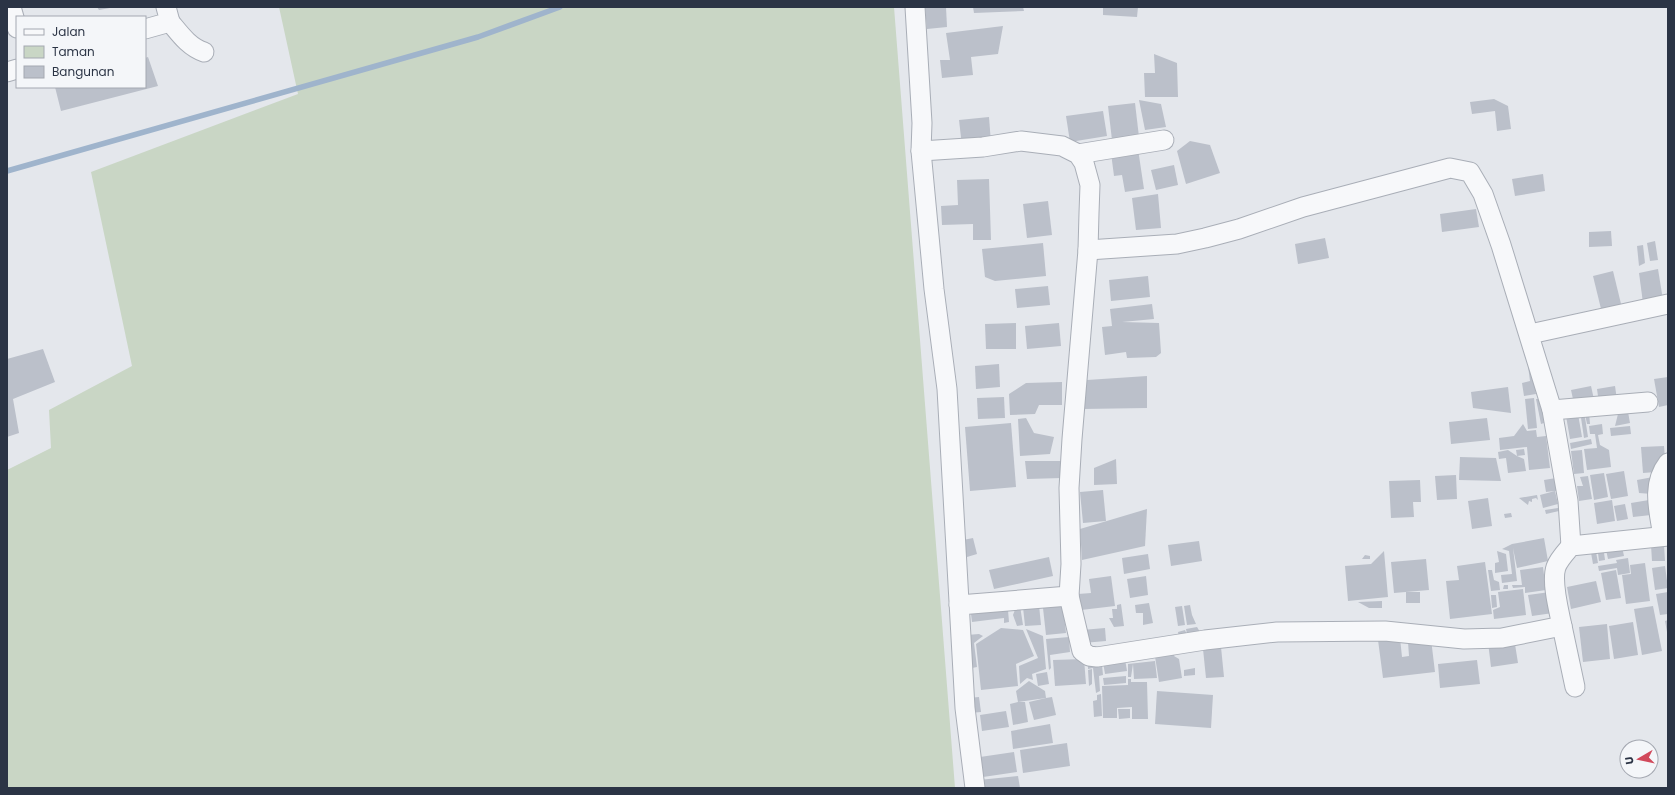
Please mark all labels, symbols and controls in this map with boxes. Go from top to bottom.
legend [16,16,146,88]
text: Jalan [52,23,85,40]
text: Taman [52,43,95,60]
text: Bangunan [52,63,114,80]
north arrow [1619,739,1659,779]
text: U [1621,755,1638,766]

